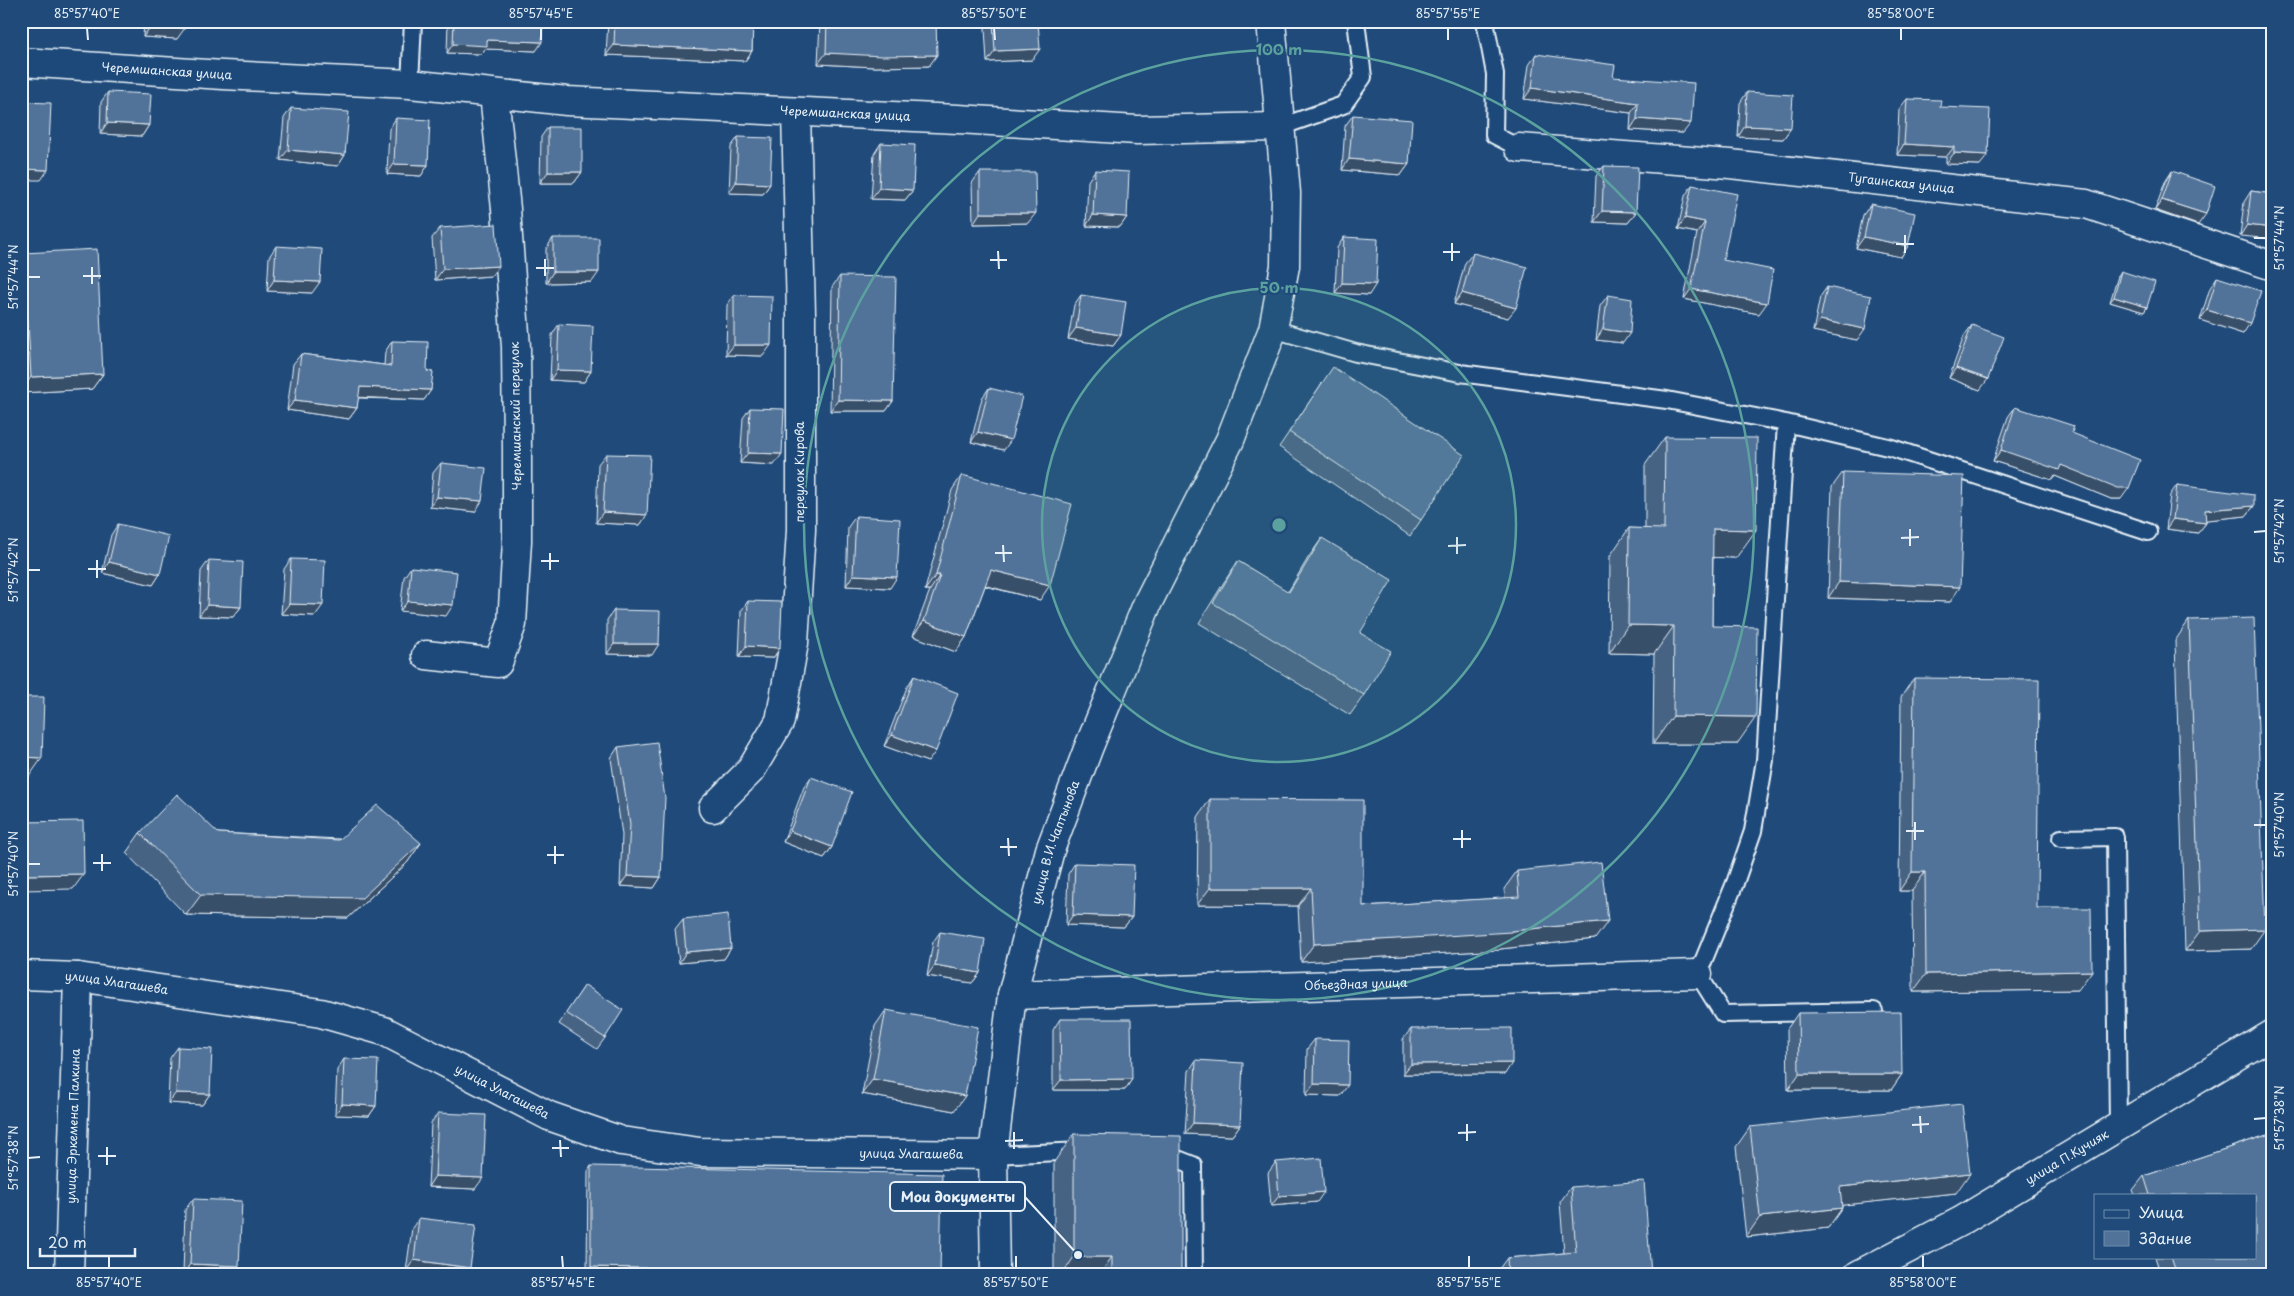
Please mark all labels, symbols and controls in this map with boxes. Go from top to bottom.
text: 85°57'40"E [54,4,120,22]
text: 85°57'45"E [509,4,573,22]
text: 85°57'50"E [961,4,1027,22]
text: 85°57'55"E [1416,4,1480,22]
text: 85°58'00"E [1867,4,1935,22]
text: 100 m [1256,37,1302,60]
street label: Черемшанская улица [101,57,233,83]
street label: Черемшанская улица [779,101,911,125]
street label: Тугаинская улица [1847,167,1956,197]
text: 51°57'44"N [2270,205,2288,271]
text: 51°57'44"N [4,244,22,310]
text: 50 m [1260,275,1298,298]
street label: Черемшанский переулок [505,341,525,491]
street label: переулок Кирова [790,421,808,523]
text: 51°57'42"N [2270,498,2288,564]
centre of rings [1270,516,1288,534]
text: 51°57'42"N [4,537,22,603]
street label: улица В.И.Чаптынова [1026,777,1084,906]
text: 51°57'40"N [2270,792,2288,858]
text: 51°57'40"N [4,831,22,897]
street label: улица Улагашева [65,967,170,998]
street label: Объездная улица [1304,973,1408,994]
street label: улица Эркемена Палкина [61,1048,84,1204]
street label: улица Улагашева [452,1059,553,1123]
text: 51°57'38"N [2270,1085,2288,1151]
text: 51°57'38"N [4,1125,22,1191]
street label: улица П.Кучияк [2022,1125,2112,1188]
street label: улица Улагашева [859,1144,964,1163]
callout: Мои документы [890,1182,1025,1211]
text: Мои документы [901,1186,1015,1207]
legend [2094,1194,2256,1258]
text: Улица [2139,1200,2184,1223]
scale bar [40,1226,135,1258]
text: Здание [2139,1226,2192,1249]
text: 20 m [48,1230,87,1253]
text: 85°57'40"E [76,1273,142,1291]
text: 85°57'45"E [531,1273,595,1291]
text: 85°57'50"E [983,1273,1049,1291]
text: 85°57'55"E [1437,1273,1501,1291]
text: 85°58'00"E [1889,1273,1957,1291]

